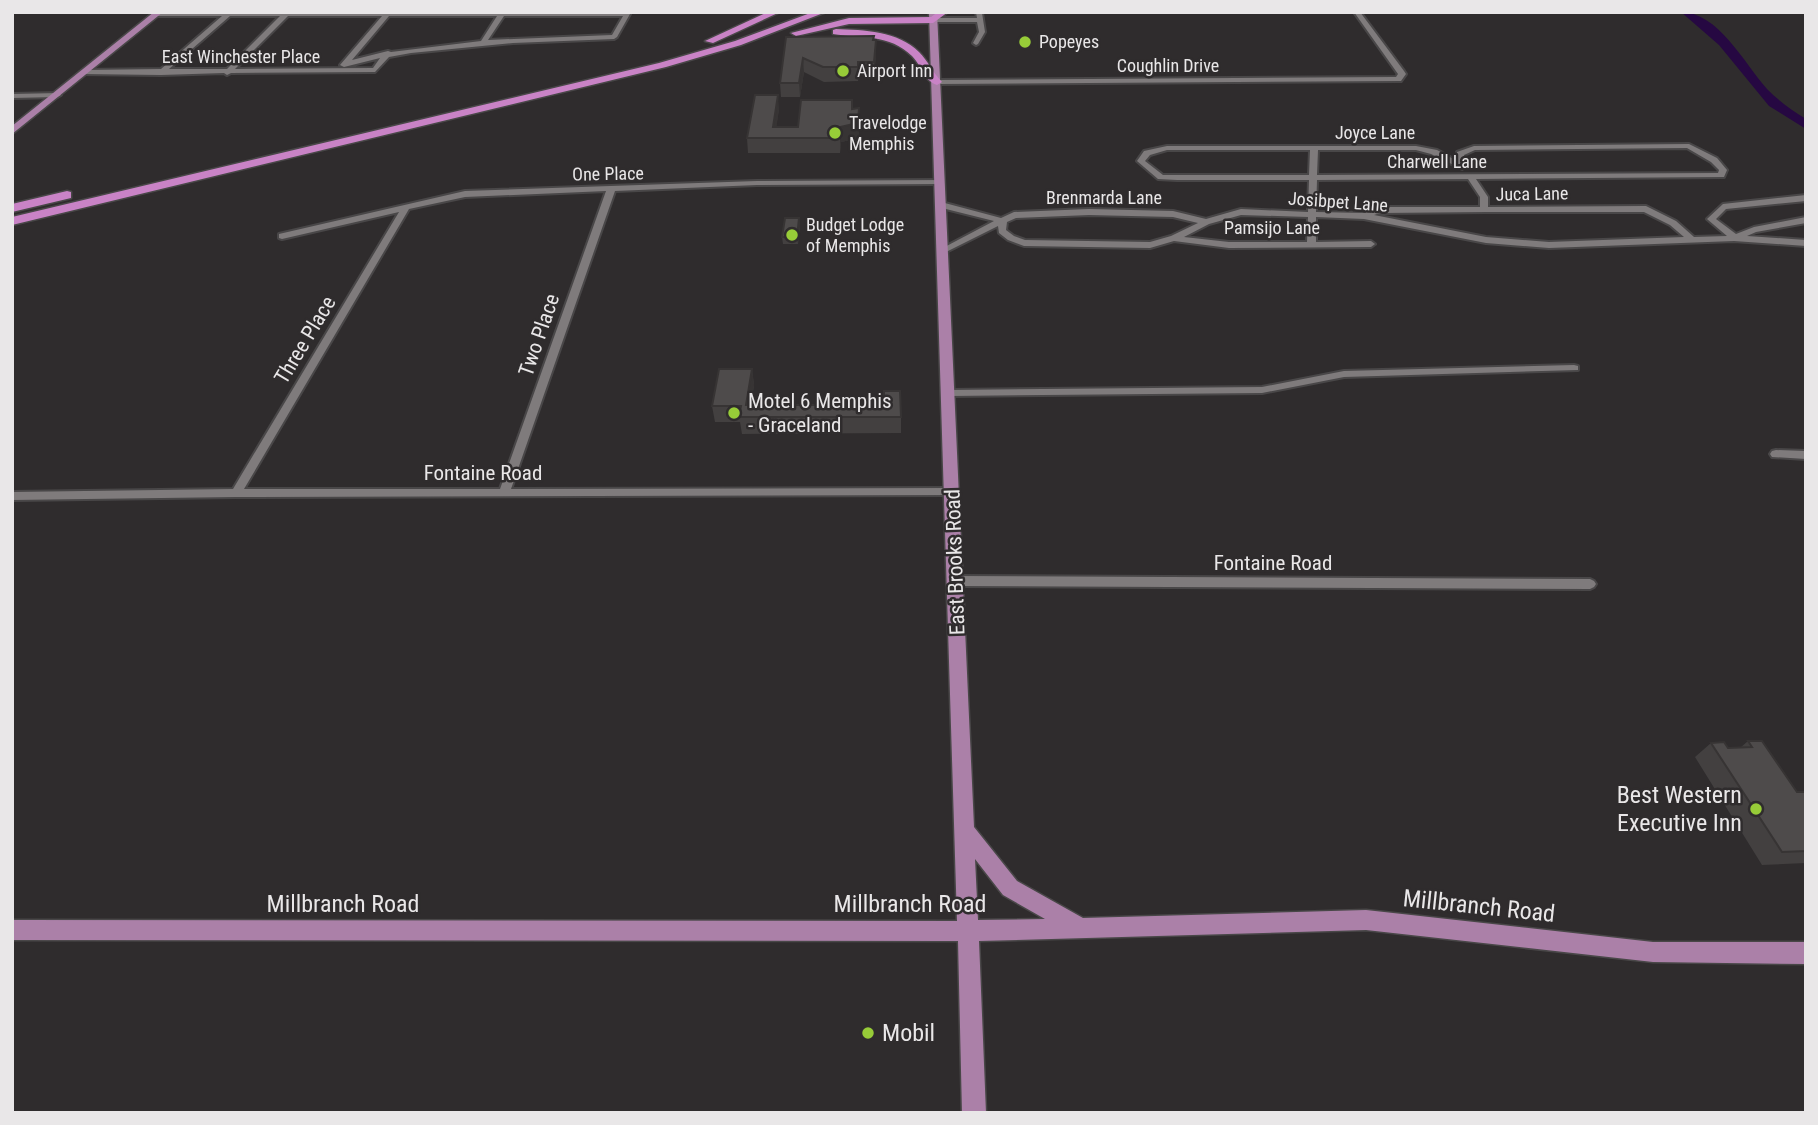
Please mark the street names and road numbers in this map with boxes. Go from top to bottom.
street label: East Winchester Place [162,46,320,67]
street label: Coughlin Drive [1117,55,1219,76]
street label: Joyce Lane [1335,122,1415,143]
street label: Charwell Lane [1387,151,1487,172]
street label: One Place [572,162,644,185]
street label: Juca Lane [1495,182,1569,205]
street label: Brenmarda Lane [1046,187,1162,208]
street label: Josibpet Lane [1287,188,1389,215]
street label: Pamsijo Lane [1224,217,1320,238]
street label: Two Place [514,291,564,379]
street label: Three Place [270,292,341,388]
street label: Fontaine Road [424,461,542,485]
street label: East Brooks Road [940,489,970,635]
street label: Fontaine Road [1214,551,1332,575]
street label: Millbranch Road [1402,884,1556,928]
street label: Millbranch Road [267,890,419,918]
street label: Millbranch Road [834,890,986,918]

